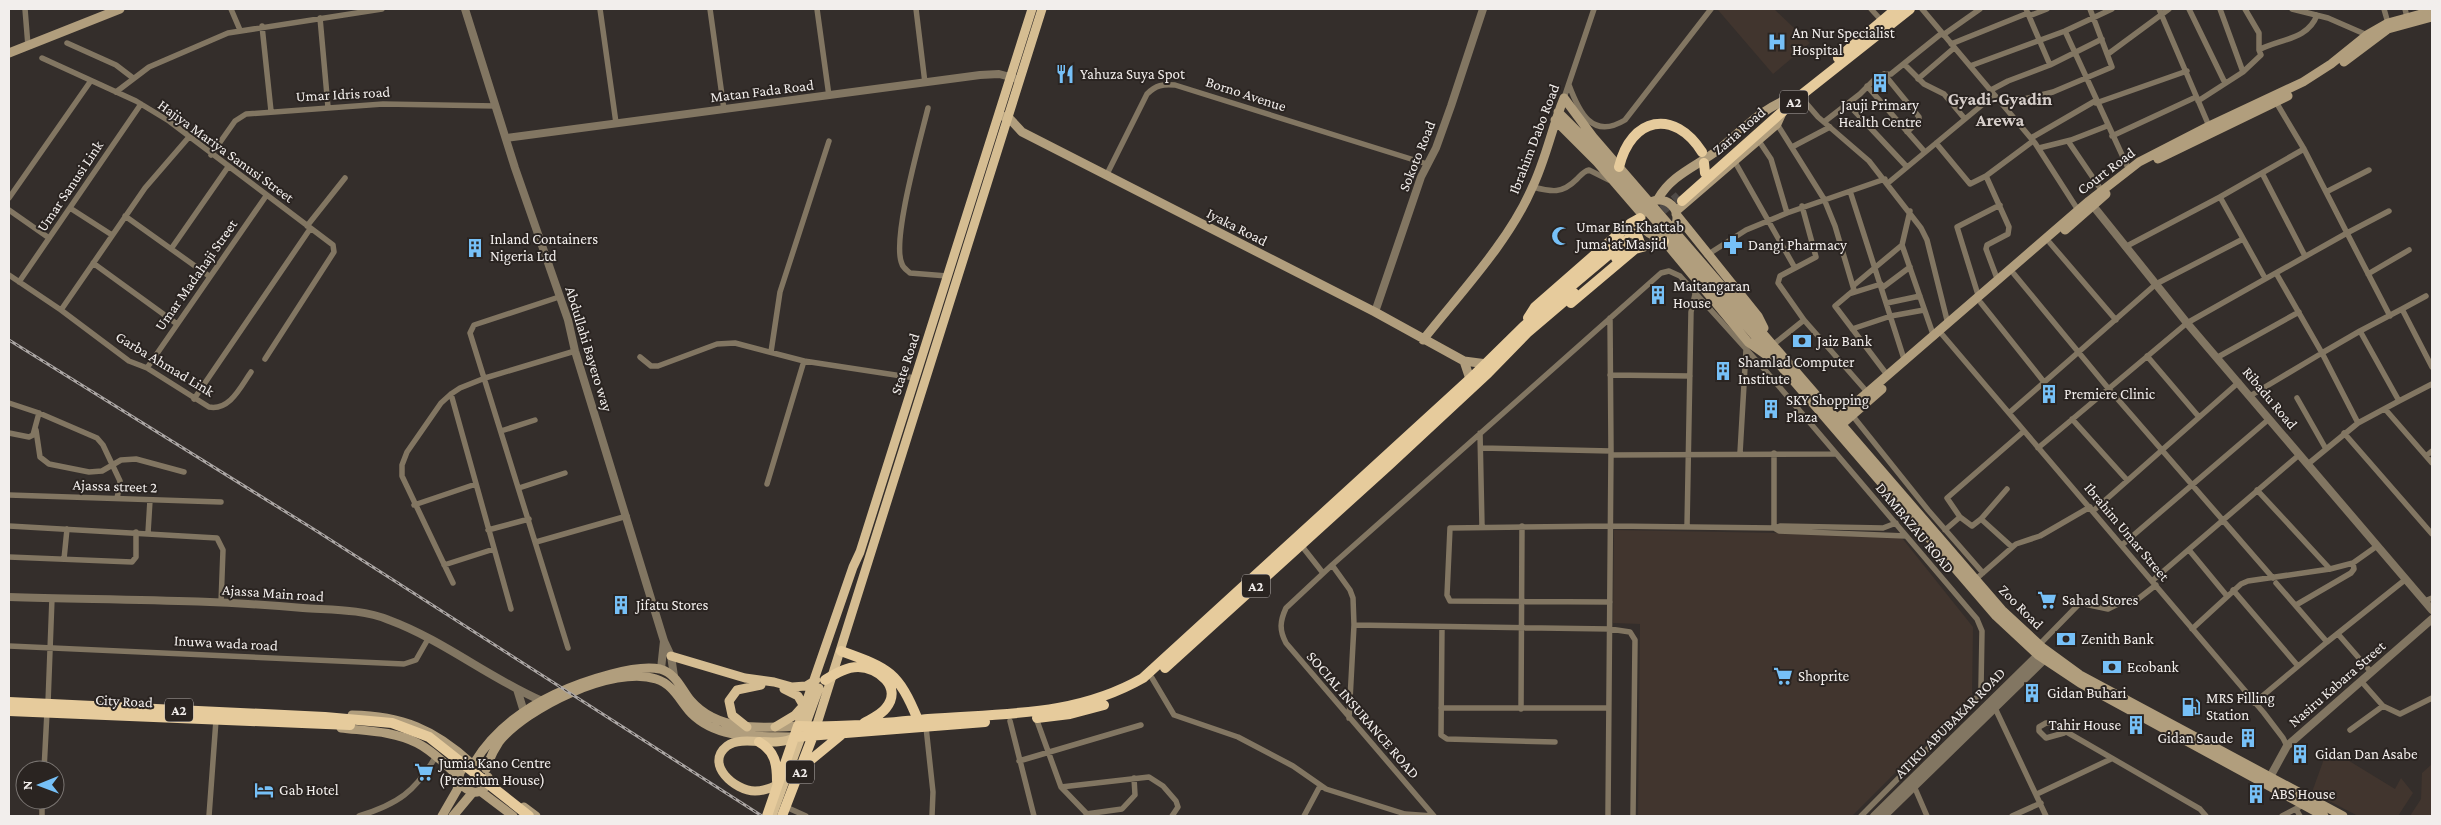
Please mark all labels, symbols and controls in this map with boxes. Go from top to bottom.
place label: An Nur Specialist Hospital [1792,25,1896,59]
hospital icon: An Nur Specialist Hospital [1766,31,1788,53]
restaurant icon: Yahuza Suya Spot [1054,63,1076,85]
place label: Yahuza Suya Spot [1080,66,1186,83]
building icon: Jauji Primary Health Centre [1869,72,1891,94]
street label: Borno Avenue [1204,73,1289,115]
street label: Matan Fada Road [709,77,815,105]
street label: Ibrahim Dabo Road [1506,82,1562,196]
street label: Umar Idris road [295,84,391,104]
district label: Gyadi-Gyadin Arewa [1948,89,2053,130]
road number: A2 [1780,90,1808,114]
street label: Hajiya Mariya Sanusi Street [154,96,298,207]
place label: Jauji Primary Health Centre [1838,97,1922,130]
street label: Zaria Road [1710,104,1769,158]
street label: Sokoto Road [1396,118,1438,194]
street label: Umar Sanusi Link [34,137,107,234]
street label: Court Road [2074,144,2138,198]
street label: Iyaka Road [1204,205,1270,250]
street label: Umar Madahaji Street [152,216,242,334]
place label: Umar Bin Khattab Juma'at Masjid [1574,219,1684,253]
mosque icon: Umar Bin Khattab Juma'at Masjid [1550,225,1572,247]
place label: Inland Containers Nigeria Ltd [490,231,598,265]
pharmacy icon: Dangi Pharmacy [1722,234,1744,256]
building icon: Inland Containers Nigeria Ltd [464,237,486,259]
place label: Dangi Pharmacy [1748,237,1847,254]
place label: Maitangaran House [1673,278,1750,311]
street label: Abdullahi Bayero way [561,284,616,414]
building icon: Maitangaran House [1647,284,1669,306]
street label: Garba Ahmad Link [113,328,218,400]
bank icon: Jaiz Bank [1791,330,1813,352]
street label: State Road [888,331,922,397]
place label: Jaiz Bank [1815,333,1873,350]
place label: Shamlad Computer Institute [1738,354,1855,387]
building icon: Shamlad Computer Institute [1712,360,1734,382]
street label: Ribadu Road [2239,364,2301,432]
building icon: Premiere Clinic [2038,383,2060,405]
place label: Premiere Clinic [2064,386,2156,402]
place label: SKY Shopping Plaza [1786,392,1869,425]
building icon: SKY Shopping Plaza [1760,398,1782,420]
street label: Ajassa street 2 [72,477,158,496]
street label: DAMBAZAU ROAD [1873,480,1957,576]
street label: Ibrahim Umar Street [2081,480,2173,585]
road number: A2 [1242,574,1270,598]
street label: Ajassa Main road [221,581,325,606]
street label: Zoo Road [1996,582,2046,632]
supermarket icon: Sahad Stores [2036,589,2058,611]
place label: Sahad Stores [2062,592,2139,608]
building icon: Jifatu Stores [610,594,632,616]
place label: Jifatu Stores [634,597,709,614]
bank icon: Zenith Bank [2055,628,2077,650]
place label: Zenith Bank [2081,631,2154,647]
street label: Inuwa wada road [174,632,278,654]
street label: Nasiru Kabara Street [2285,637,2389,730]
street label: SOCIAL INSURANCE ROAD [1303,648,1423,782]
bank icon: Ecobank [2101,656,2123,678]
place label: Ecobank [2127,659,2179,675]
supermarket icon: Shoprite [1772,665,1794,687]
street label: ATIKU ABUBAKAR ROAD [1892,665,2008,781]
place label: Shoprite [1798,668,1850,685]
building icon: Gidan Buhari [2021,682,2043,704]
place label: Gidan Buhari [2047,685,2127,701]
place label: MRS Filling Station [2206,690,2275,723]
street label: City Road [95,691,153,712]
fuel station icon: MRS Filling Station [2180,696,2202,718]
road number: A2 [165,698,193,722]
building icon: Tahir House [2125,714,2147,736]
place label: Tahir House [2049,717,2121,733]
building icon: Gidan Saude [2237,727,2259,749]
place label: Gidan Saude [2157,730,2233,746]
building icon: Gidan Dan Asabe [2289,743,2311,765]
place label: Gidan Dan Asabe [2315,746,2418,762]
place label: Jumia Kano Centre (Premium House) [437,755,551,789]
north arrow [15,760,65,810]
road number: A2 [786,760,814,784]
supermarket icon: Jumia Kano Centre (Premium House) [413,761,435,783]
hotel icon: Gab Hotel [253,779,275,801]
text: N [19,780,35,790]
place label: Gab Hotel [279,782,339,798]
building icon: ABS House [2245,783,2267,805]
place label: ABS House [2271,786,2336,802]

